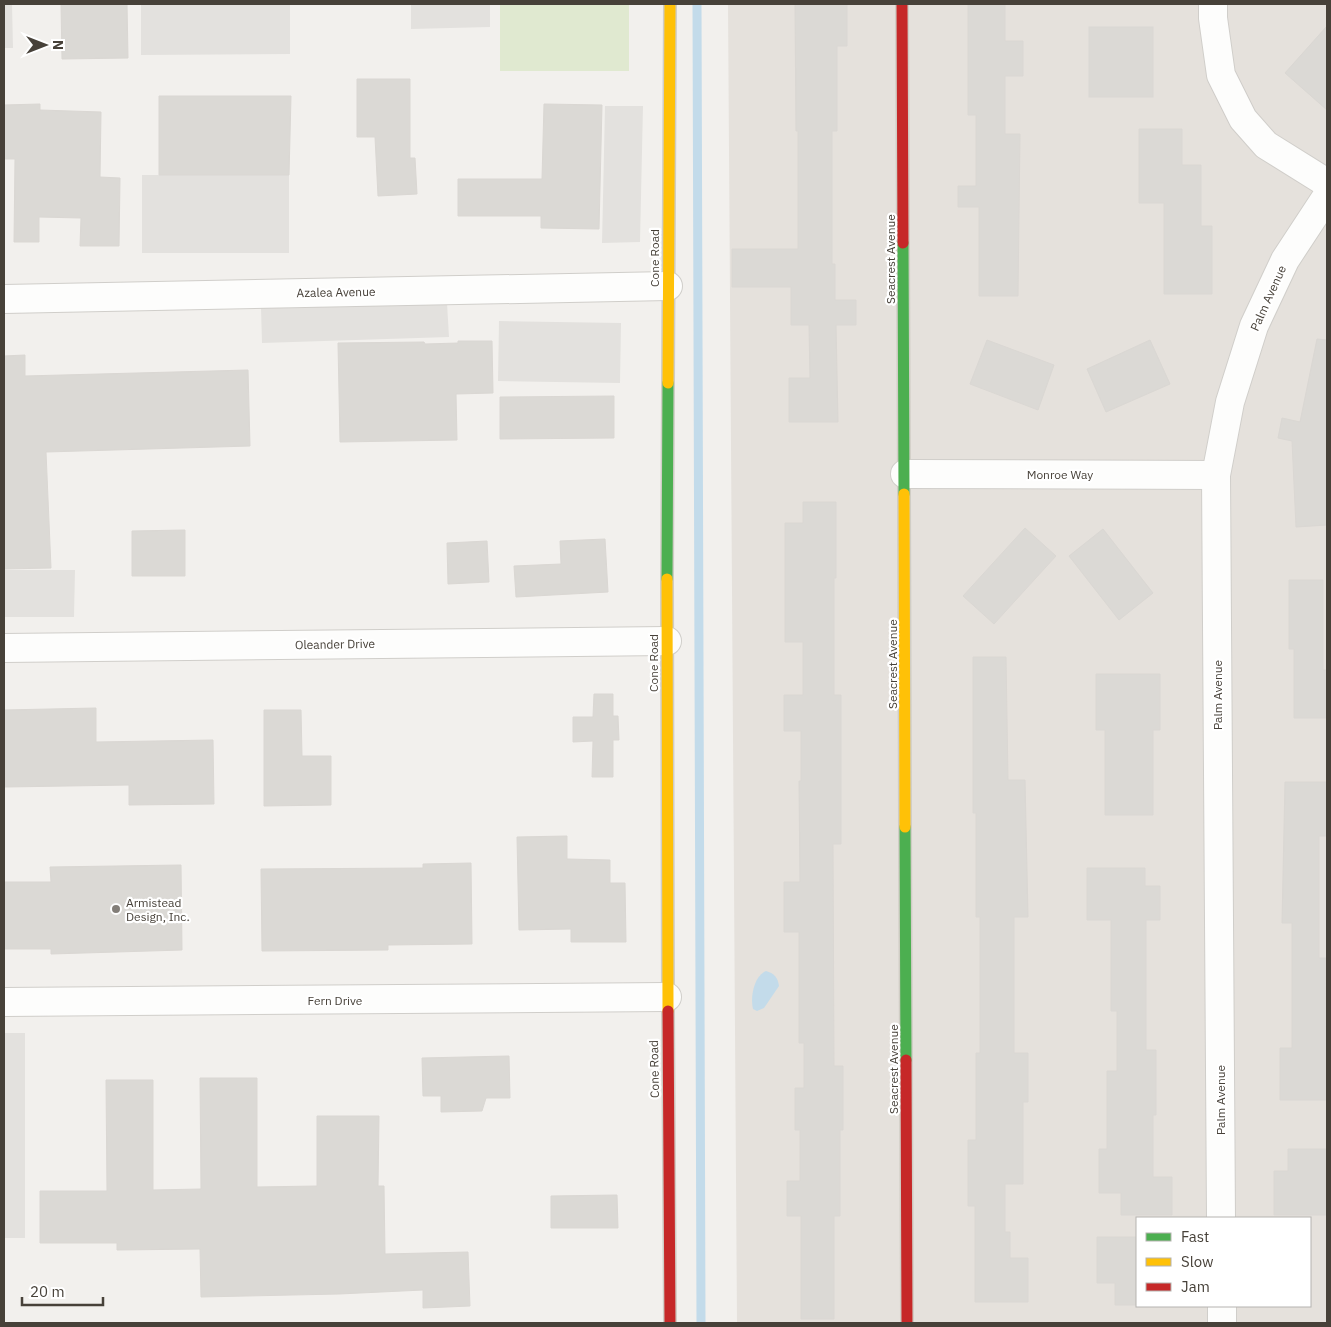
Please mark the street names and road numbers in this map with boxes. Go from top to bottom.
street label: Seacrest Avenue [883,214,898,304]
street label: Cone Road [647,229,662,287]
street label: Palm Avenue [1247,263,1289,333]
street label: Azalea Avenue [296,284,376,300]
street label: Monroe Way [1027,467,1093,482]
street label: Seacrest Avenue [885,619,900,709]
street label: Cone Road [646,634,661,692]
street label: Oleander Drive [295,636,376,652]
street label: Palm Avenue [1210,659,1225,730]
street label: Fern Drive [308,993,363,1008]
street label: Seacrest Avenue [886,1024,901,1114]
street label: Cone Road [646,1040,662,1098]
street label: Palm Avenue [1213,1064,1228,1135]

